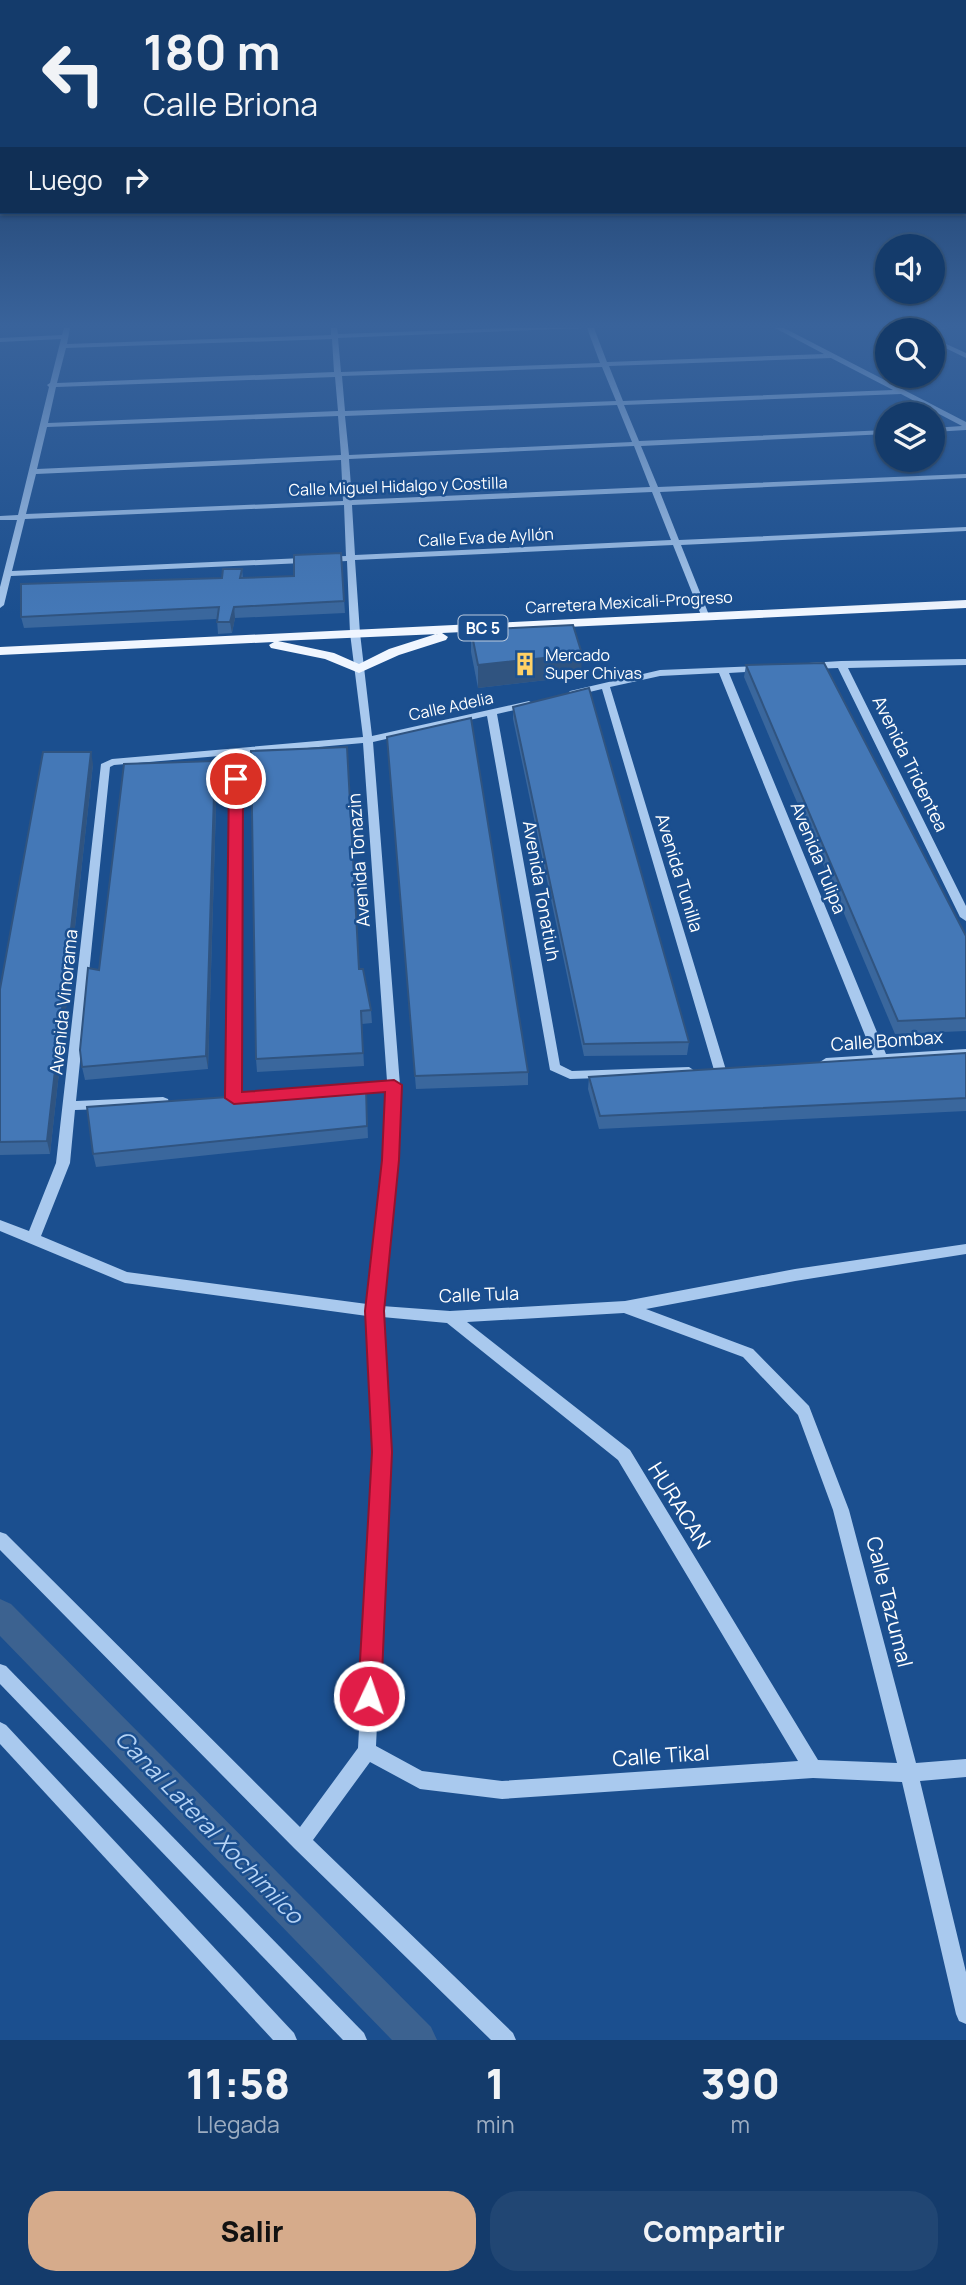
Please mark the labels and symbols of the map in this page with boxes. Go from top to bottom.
street label: Calle Miguel Hidalgo y Costilla [288,471,508,501]
street label: Calle Eva de Ayllón [418,522,554,552]
street label: Carretera Mexicali-Progreso [525,586,733,618]
road number: BC 5 [458,615,508,640]
place label: Mercado Super Chivas [545,644,642,684]
building icon: Mercado Super Chivas [511,650,539,678]
street label: Calle Adelia [407,686,495,726]
street label: Avenida Tridentea [868,692,954,835]
pin [206,749,266,809]
street label: Avenida Tonazin [341,792,375,928]
street label: Avenida Tulipa [786,798,852,917]
street label: Avenida Tunilla [651,811,709,935]
street label: Avenida Tonatiuh [518,819,566,963]
street label: Avenida Vinorama [43,928,83,1076]
street label: Calle Bombax [830,1024,944,1056]
street label: Calle Tula [439,1281,519,1307]
street label: HURACAN [642,1457,718,1554]
street label: Calle Tazumal [860,1534,920,1670]
position arrow [332,1659,406,1733]
water label: Canal Lateral Xochimilco [109,1722,312,1931]
street label: Calle Tikal [611,1738,710,1772]

